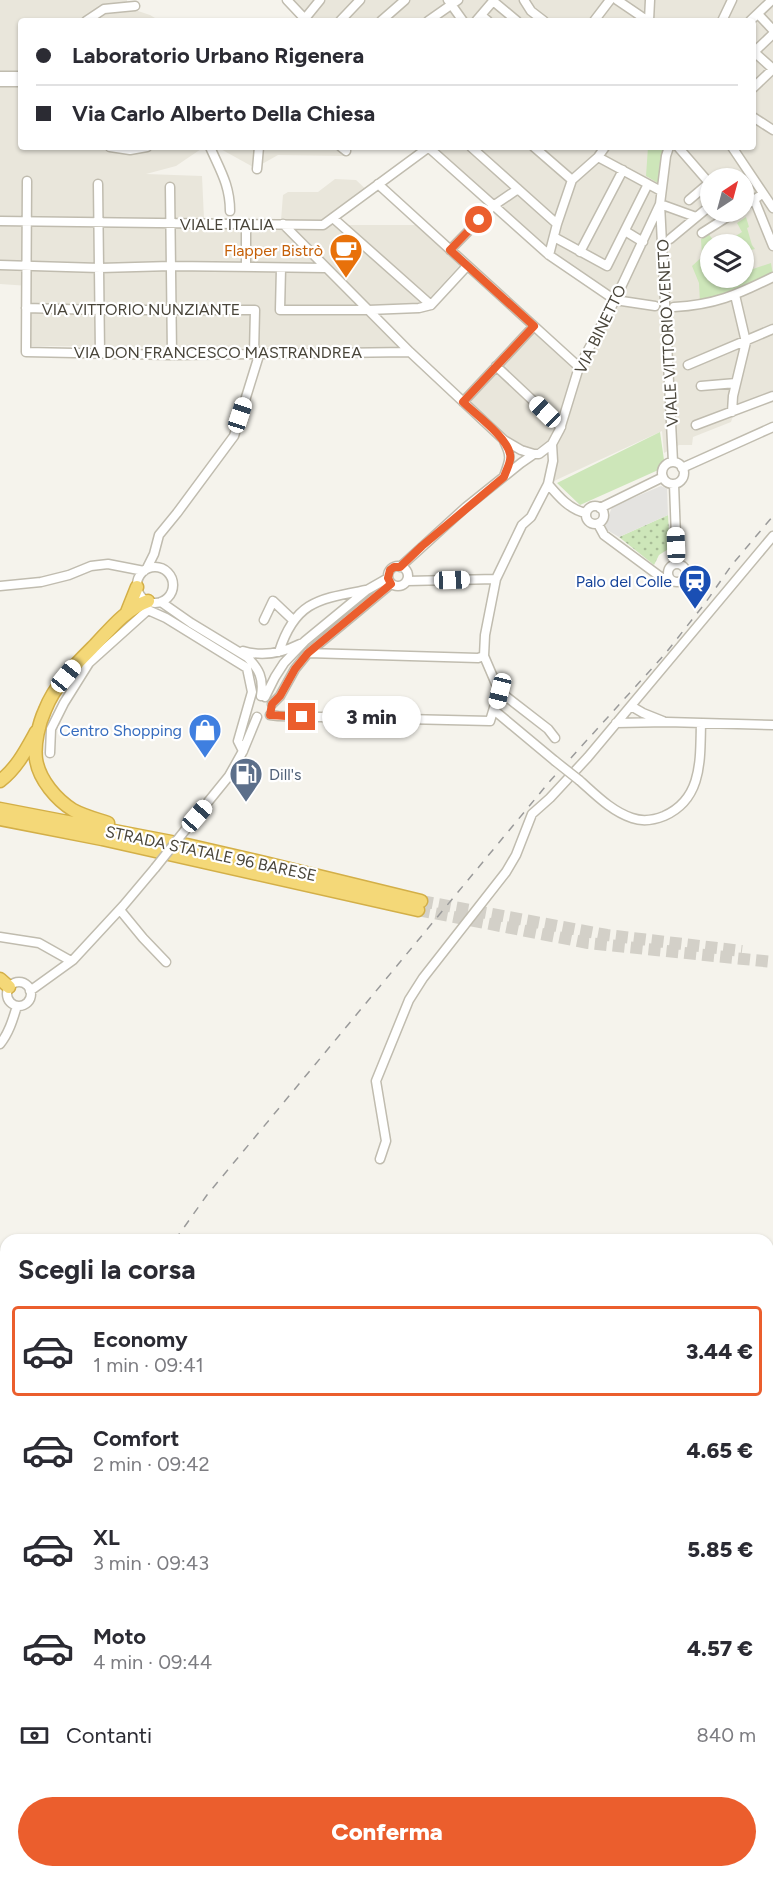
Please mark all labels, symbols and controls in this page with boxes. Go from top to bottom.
text: Laboratorio Urbano Rigenera [72,42,364,69]
text: Via Carlo Alberto Della Chiesa [72,100,375,127]
north arrow [700,168,754,222]
map controls [700,168,754,288]
route start [465,206,492,233]
street label: VIALE ITALIA [180,215,274,234]
cafe icon: Flapper Bistrò [328,232,364,279]
button: layers [700,234,754,288]
street label: VIALE VITTORIO VENETO [653,239,682,427]
place label: Flapper Bistrò [224,241,323,260]
street label: VIA BINETTO [571,282,630,377]
street label: VIA VITTORIO NUNZIANTE [42,300,240,319]
street label: VIA DON FRANCESCO MASTRANDREA [74,343,362,362]
car [526,393,564,431]
car [226,395,254,435]
car [666,527,686,563]
station icon: Palo del Colle [677,563,713,610]
car [434,570,470,590]
place label: Palo del Colle [576,572,672,591]
car [48,656,84,696]
car [487,671,513,711]
callout: 3 min [323,696,422,738]
route end [288,703,315,730]
text: 3 min [346,705,397,729]
shop icon: Centro Shopping [187,712,223,759]
place label: Centro Shopping [59,721,182,740]
fuel station icon: Dill's [228,756,264,803]
place label: Dill's [269,765,301,784]
car [178,797,216,835]
street label: STRADA STATALE 96 BARESE [104,822,318,885]
text: Scegli la corsa [18,1253,196,1286]
icon: car [21,1324,75,1378]
text: Economy [93,1326,188,1353]
text: 3.44 € [686,1338,753,1365]
text: 1 min · 09:41 [93,1353,204,1377]
icon: car [21,1423,75,1477]
text: Comfort [93,1425,179,1452]
text: 4.65 € [687,1437,753,1464]
text: 2 min · 09:42 [93,1452,210,1476]
icon: car [21,1522,75,1576]
text: XL [93,1524,120,1551]
text: 5.85 € [687,1536,753,1563]
text: 3 min · 09:43 [93,1551,209,1575]
icon: car [21,1621,75,1675]
text: Moto [93,1623,146,1650]
text: 4.57 € [687,1635,753,1662]
text: 4 min · 09:44 [93,1650,212,1674]
icon: cash [18,1719,51,1752]
text: Contanti [66,1722,152,1749]
text: 840 m [697,1723,756,1747]
button: Conferma [18,1797,756,1866]

